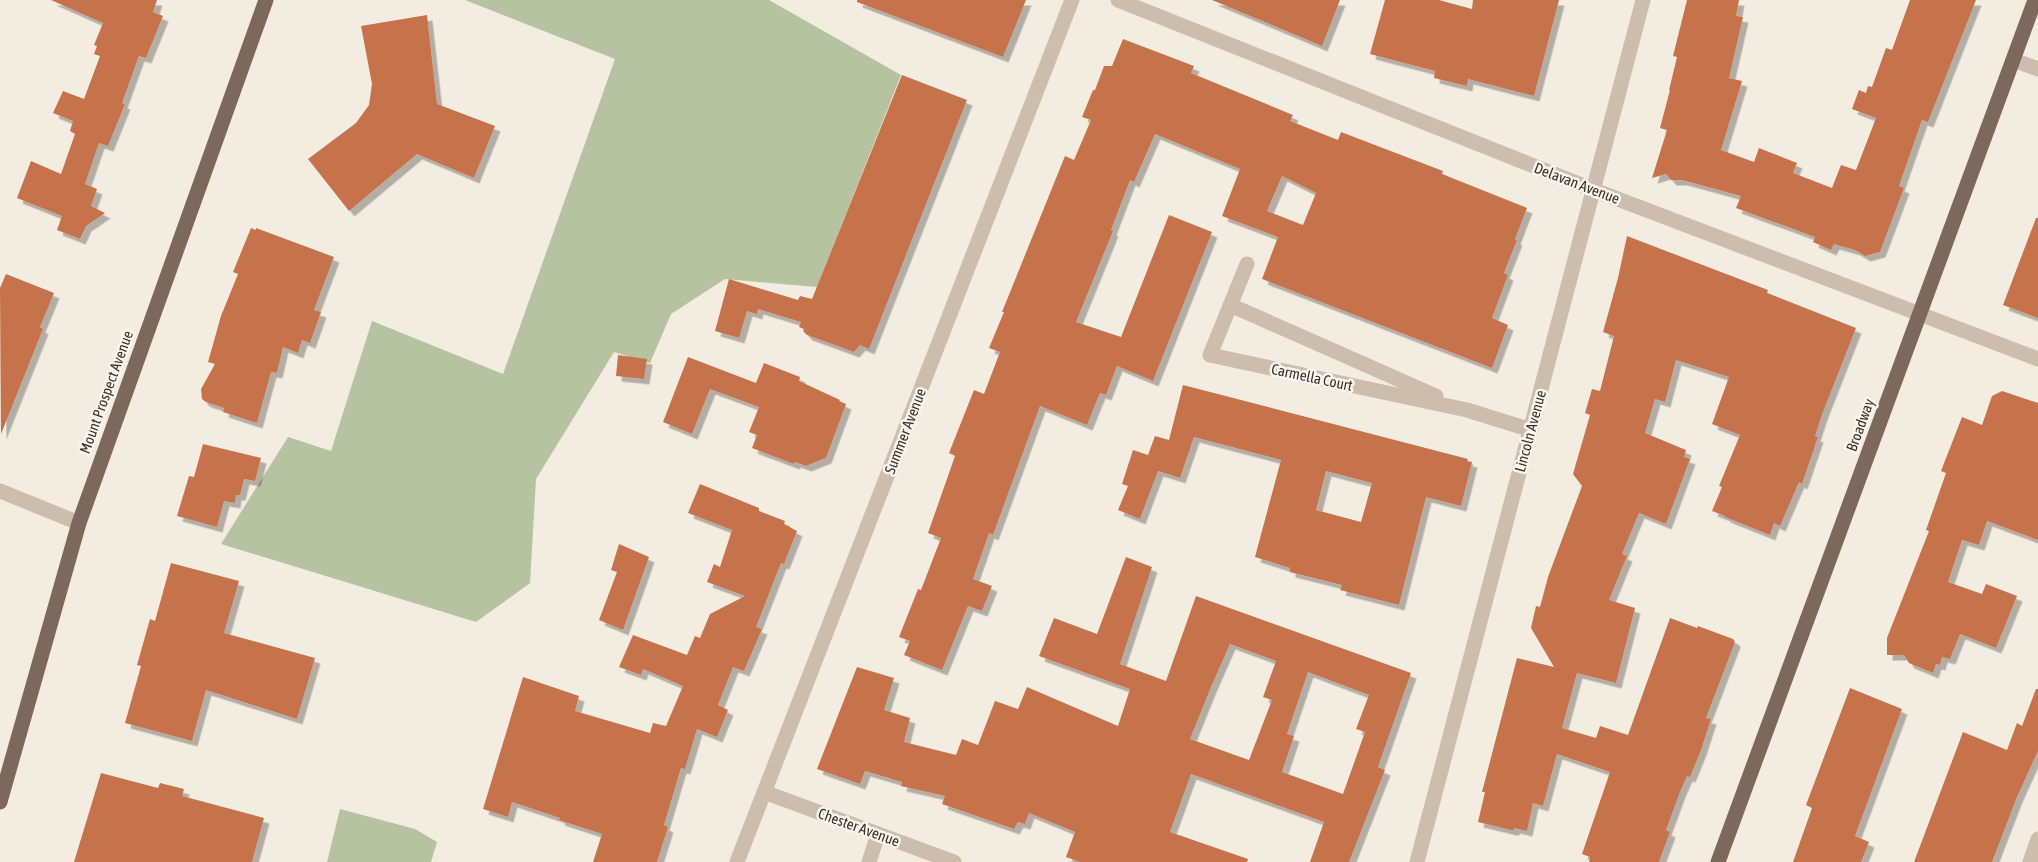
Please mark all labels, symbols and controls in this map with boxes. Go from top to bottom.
street label: Delavan Avenue [1532,159,1622,207]
street label: Mount Prospect Avenue [76,328,136,456]
street label: Carmella Court [1270,360,1354,394]
street label: Summer Avenue [881,386,929,476]
street label: Lincoln Avenue [1511,388,1549,474]
street label: Broadway [1843,396,1877,454]
street label: Chester Avenue [816,804,902,850]

